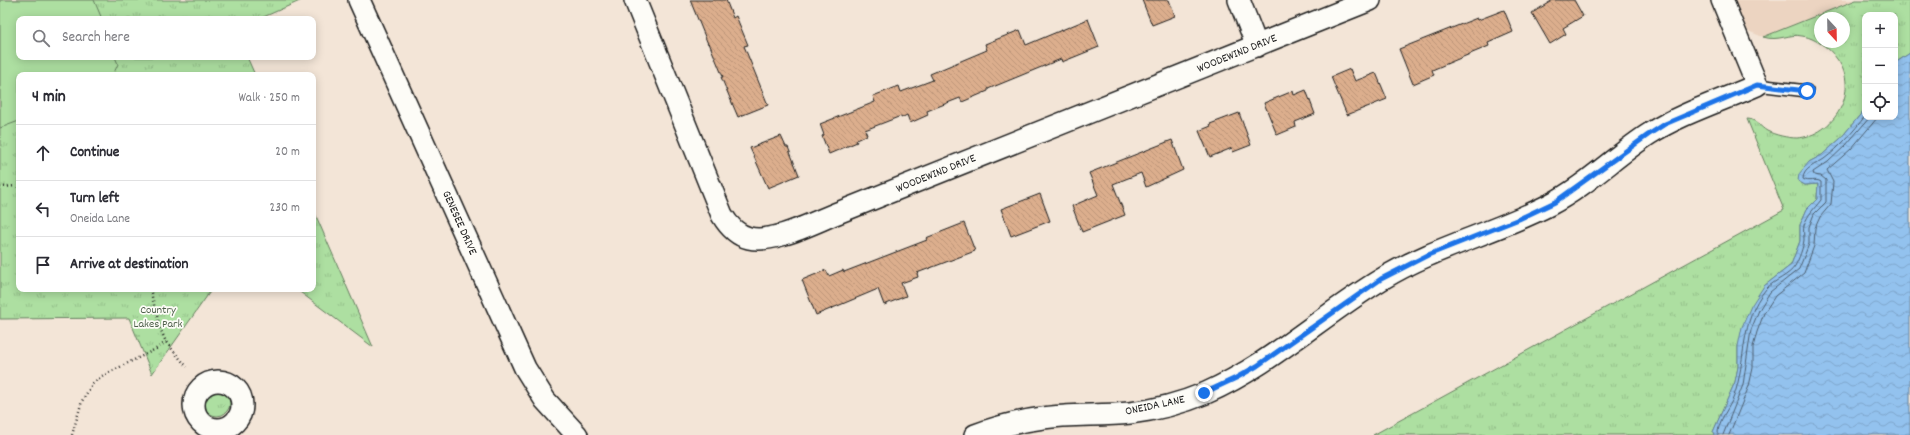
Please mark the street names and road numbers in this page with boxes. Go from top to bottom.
street label: WOODEWIND DRIVE [1195,30,1280,78]
street label: WOODEWIND DRIVE [894,150,979,198]
street label: GENESEE DRIVE [437,188,481,258]
street label: ONEIDA LANE [1124,391,1187,421]

